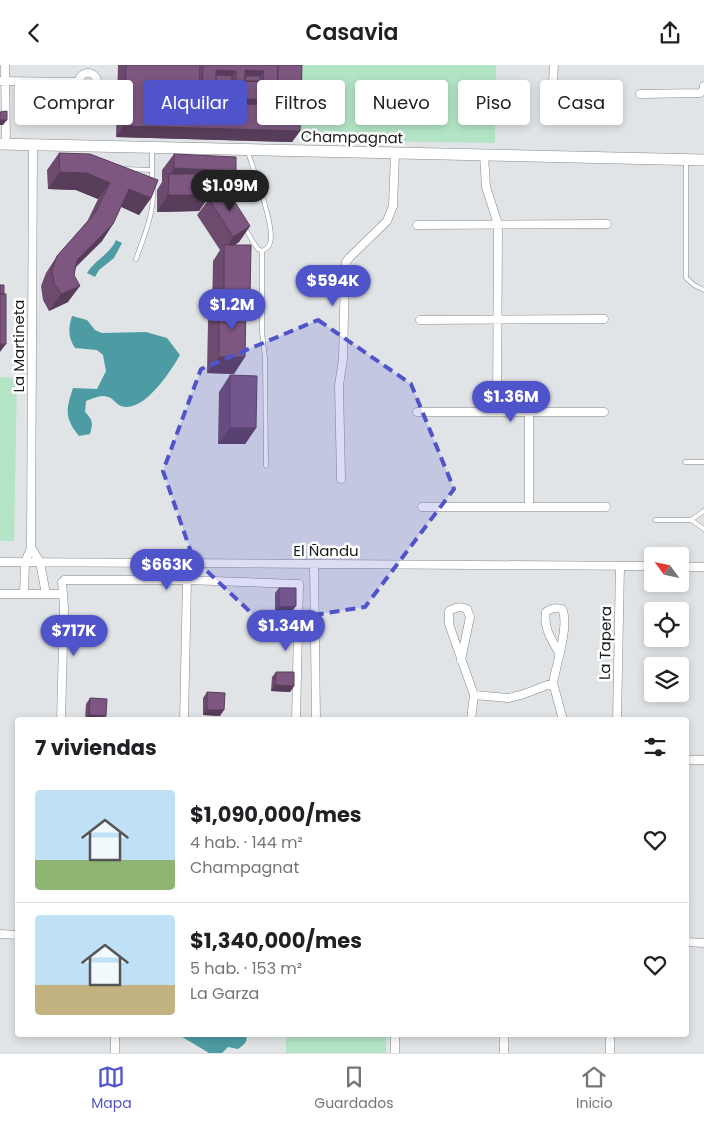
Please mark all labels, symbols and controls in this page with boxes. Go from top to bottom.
text: Casavia [306,17,398,48]
icon: back [20,19,48,47]
icon: share [656,19,684,47]
chip: Comprar [15,80,133,125]
chip: Alquilar [143,80,247,125]
chip: Filtros [257,80,345,125]
chip: Nuevo [355,80,448,125]
chip: Piso [458,80,530,125]
chip: Casa [540,80,623,125]
street label: Champagnat [301,126,403,148]
pin: $1.09M [189,169,271,212]
text: $1.09M [202,174,258,197]
pin: $594K [298,265,368,307]
text: $594K [307,269,359,292]
pin: $1.2M [197,289,267,331]
text: $1.2M [210,293,254,316]
street label: La Martineta [8,300,29,392]
pin: $1.36M [470,381,552,423]
text: $1.36M [483,385,539,408]
street label: El Ñandu [293,540,359,561]
north arrow [644,547,689,593]
map controls [644,547,689,702]
pin: $663K [132,549,202,591]
text: $663K [141,553,193,576]
button: locate [644,602,689,647]
street label: La Tapera [594,606,616,680]
pin: $1.34M [245,609,327,652]
text: $1.34M [258,614,314,637]
pin: $717K [39,615,109,657]
text: $717K [52,619,96,642]
button: layers [644,657,689,702]
text: 7 viviendas [35,733,157,762]
icon: filters [641,733,669,761]
text: $1,090,000/mes [190,800,362,829]
icon: home [75,810,135,870]
icon: heart [641,826,669,854]
text: 4 hab. · 144 m² [190,831,303,854]
text: Champagnat [190,856,299,879]
text: $1,340,000/mes [190,926,362,955]
icon: home [75,935,135,995]
icon: heart [641,951,669,979]
text: 5 hab. · 153 m² [190,957,302,980]
text: La Garza [190,982,259,1005]
tab: Mapa [91,1063,132,1114]
tab: Guardados [314,1063,393,1114]
tab: Inicio [576,1063,613,1114]

